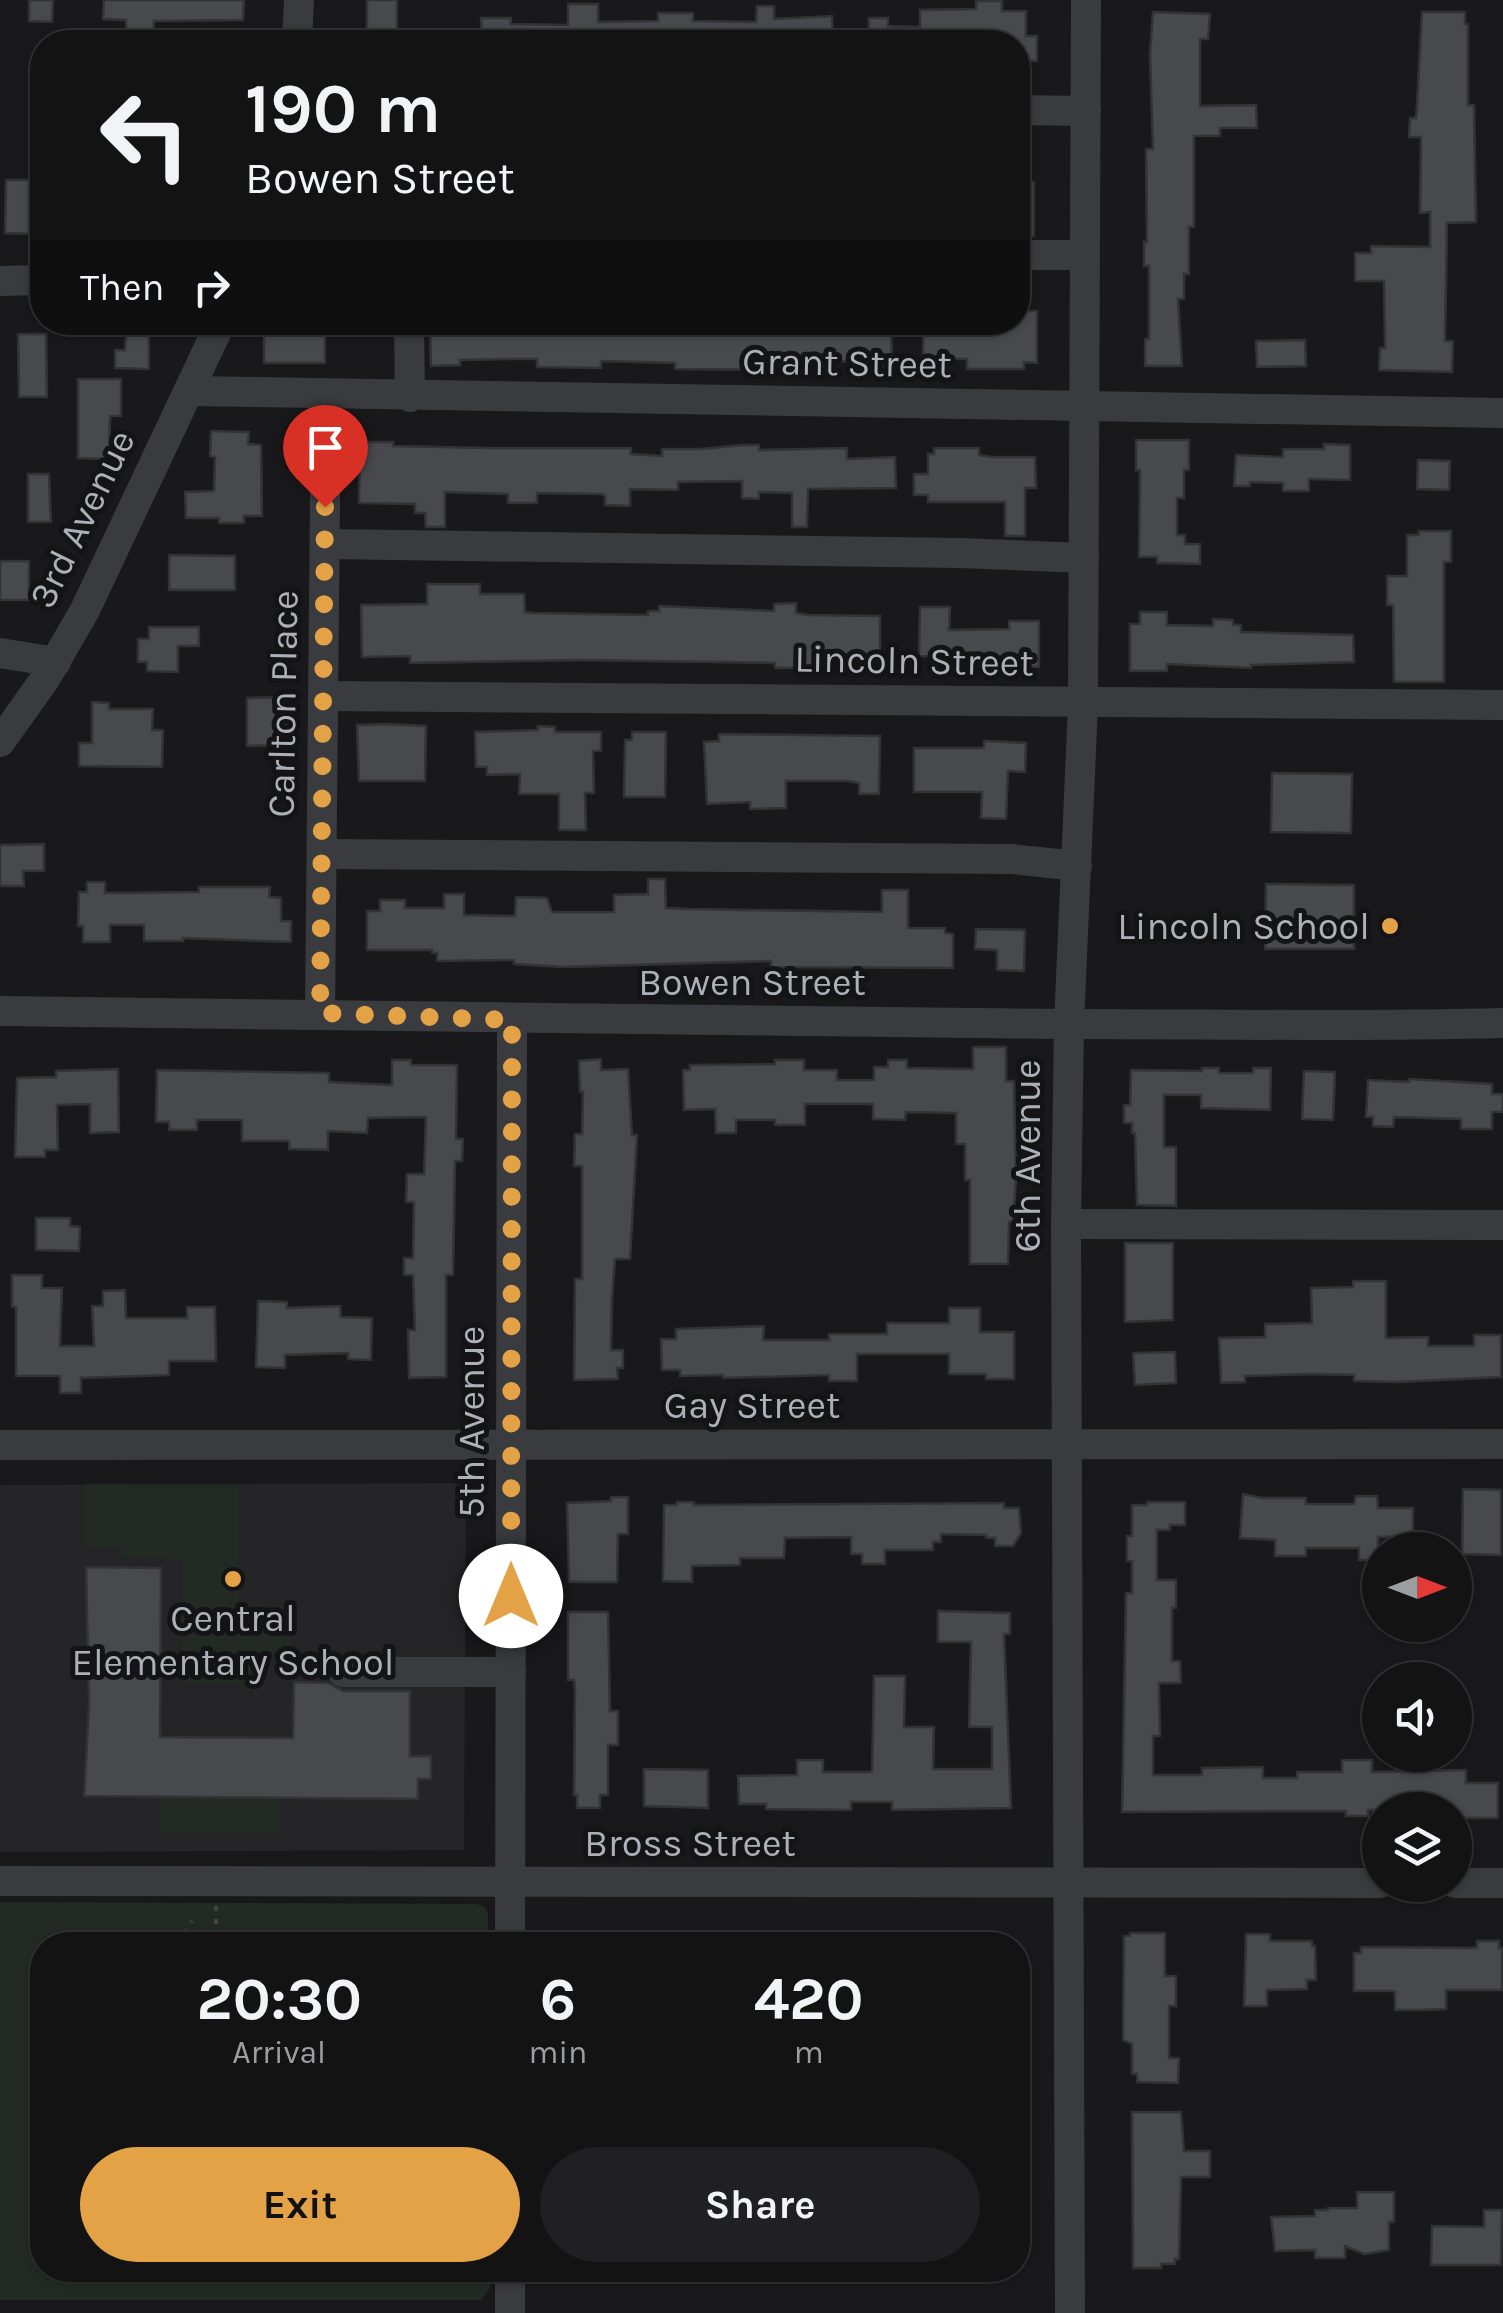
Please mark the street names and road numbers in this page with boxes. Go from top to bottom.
street label: Grant Street [742,339,952,387]
street label: 3rd Avenue [20,423,144,615]
street label: Carlton Place [259,590,307,818]
street label: Lincoln Street [794,636,1034,686]
street label: Bowen Street [638,960,866,1005]
street label: 6th Avenue [1005,1059,1050,1253]
street label: 5th Avenue [449,1326,494,1518]
street label: Gay Street [664,1383,840,1428]
street label: Bross Street [584,1821,796,1866]

